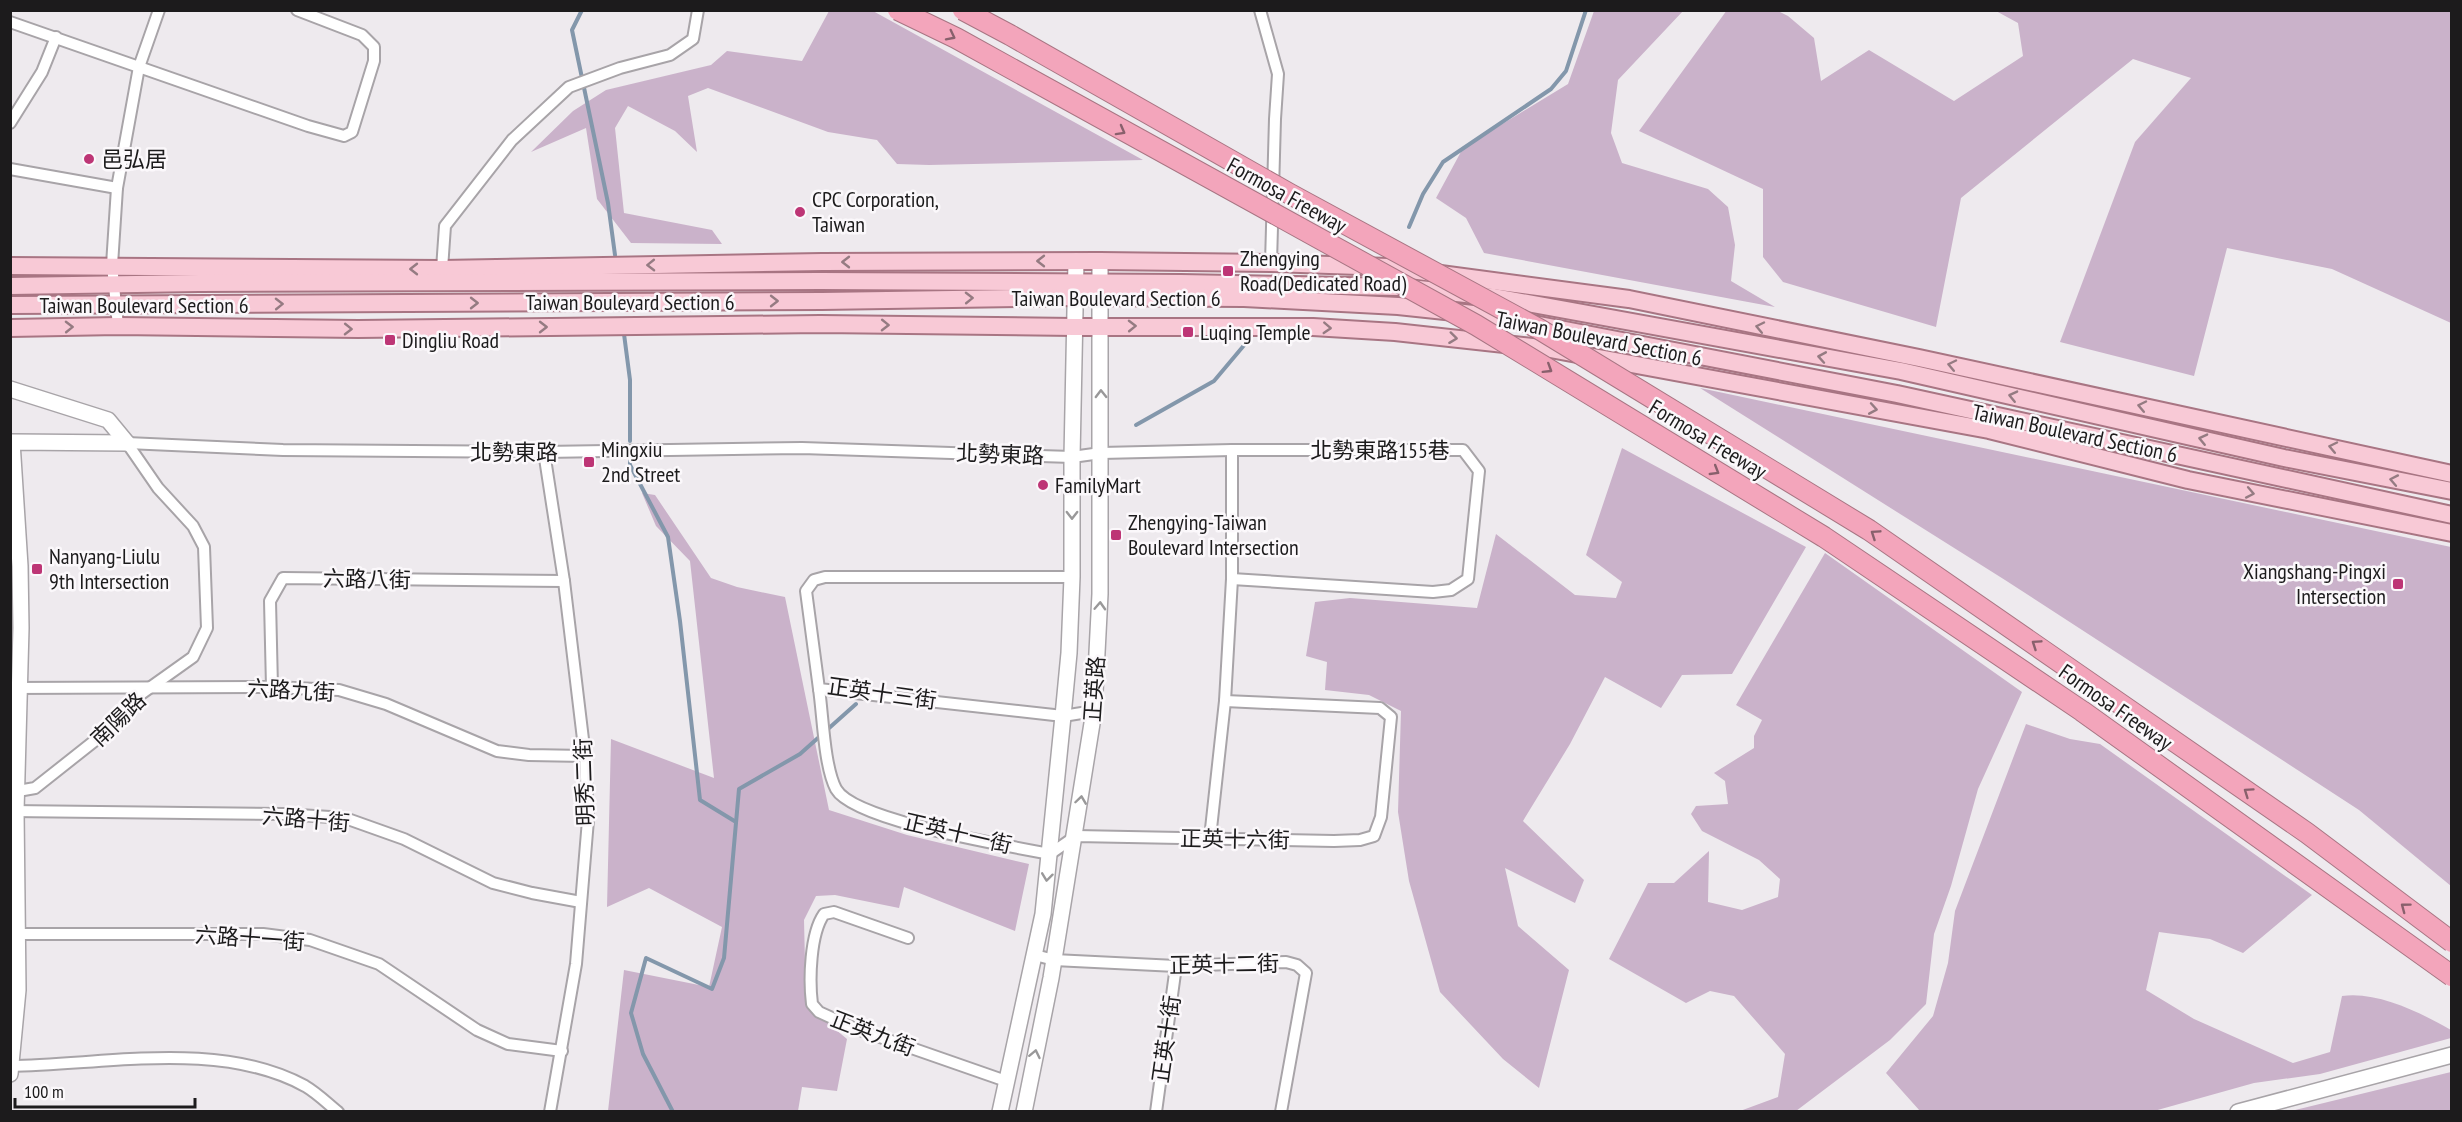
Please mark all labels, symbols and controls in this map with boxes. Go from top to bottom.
one-way arrow [945,29,955,40]
one-way arrow [1115,124,1125,135]
place label: 邑弘居 [101,145,167,173]
street label: Formosa Freeway [1222,151,1352,240]
marker: 邑弘居 [82,152,96,166]
place label: CPC Corporation, Taiwan [812,185,939,238]
marker: CPC Corporation, Taiwan [793,205,807,219]
place label: Zhengying Road(Dedicated Road) [1240,244,1407,297]
one-way arrow [1037,255,1046,267]
one-way arrow [842,256,851,268]
one-way arrow [647,259,656,271]
one-way arrow [410,263,419,275]
marker: Zhengying Road(Dedicated Road) [1221,264,1235,278]
street label: Taiwan Boulevard Section 6 [1011,284,1221,312]
street label: Taiwan Boulevard Section 6 [525,288,735,316]
street label: Taiwan Boulevard Section 6 [39,291,249,319]
one-way arrow [964,292,973,305]
one-way arrow [769,295,778,307]
one-way arrow [469,297,478,309]
one-way arrow [274,298,283,310]
street label: Taiwan Boulevard Section 6 [1494,304,1704,372]
place label: Luqing Temple [1200,318,1311,346]
one-way arrow [880,319,889,331]
one-way arrow [1128,320,1137,332]
one-way arrow [64,321,73,333]
one-way arrow [538,321,547,333]
one-way arrow [1323,321,1332,334]
one-way arrow [1756,321,1766,334]
one-way arrow [343,322,352,335]
marker: Luqing Temple [1181,325,1195,339]
place label: Dingliu Road [402,326,499,354]
one-way arrow [1449,332,1458,344]
marker: Dingliu Road [383,333,397,347]
one-way arrow [1818,351,1827,363]
one-way arrow [1947,359,1957,372]
one-way arrow [1542,362,1552,374]
one-way arrow [1095,390,1107,399]
one-way arrow [2008,391,2018,404]
street label: Formosa Freeway [1644,393,1773,485]
street label: Taiwan Boulevard Section 6 [1970,398,2180,468]
one-way arrow [2138,400,2148,413]
one-way arrow [1868,402,1878,415]
one-way arrow [2199,434,2209,447]
place label: Mingxiu 2nd Street [601,435,680,488]
street label: 北勢東路155巷 [1310,436,1450,464]
street label: 北勢東路 [470,438,558,466]
street label: 北勢東路 [956,438,1044,470]
one-way arrow [2328,442,2338,455]
marker: Mingxiu 2nd Street [582,455,596,469]
one-way arrow [1709,464,1719,476]
place label: FamilyMart [1055,471,1141,499]
one-way arrow [2389,474,2399,487]
marker: FamilyMart [1036,478,1050,492]
one-way arrow [2245,486,2255,499]
place label: Zhengying-Taiwan Boulevard Intersection [1128,508,1299,561]
one-way arrow [1066,511,1078,520]
marker: Zhengying-Taiwan Boulevard Intersection [1109,528,1123,542]
one-way arrow [1871,530,1881,542]
place label: Nanyang-Liulu 9th Intersection [49,542,169,595]
place label: Xiangshang-Pingxi Intersection [2243,557,2386,610]
marker: Nanyang-Liulu 9th Intersection [30,562,44,576]
street label: 六路八街 [323,564,411,594]
marker: Xiangshang-Pingxi Intersection [2391,577,2405,591]
one-way arrow [1093,602,1106,611]
one-way arrow [2032,640,2043,651]
street label: 正英路 [1078,655,1110,723]
street label: Formosa Freeway [2054,658,2179,757]
street label: 正英十三街 [826,671,938,715]
street label: 六路九街 [246,674,336,706]
street label: 南陽路 [85,686,151,752]
street label: 明秀二街 [568,738,600,826]
one-way arrow [2243,788,2254,799]
one-way arrow [1074,796,1086,805]
street label: 六路十街 [261,801,351,837]
street label: 正英十一街 [901,807,1015,859]
street label: 正英十六街 [1180,824,1290,854]
one-way arrow [1041,873,1054,882]
one-way arrow [2400,903,2411,914]
street label: 六路十一街 [194,920,306,956]
street label: 正英十二街 [1169,949,1279,979]
street label: 正英十街 [1146,993,1186,1085]
street label: 正英九街 [827,1004,919,1062]
one-way arrow [1028,1050,1041,1060]
scale bar [15,1071,195,1109]
text: 100 m [24,1080,64,1103]

